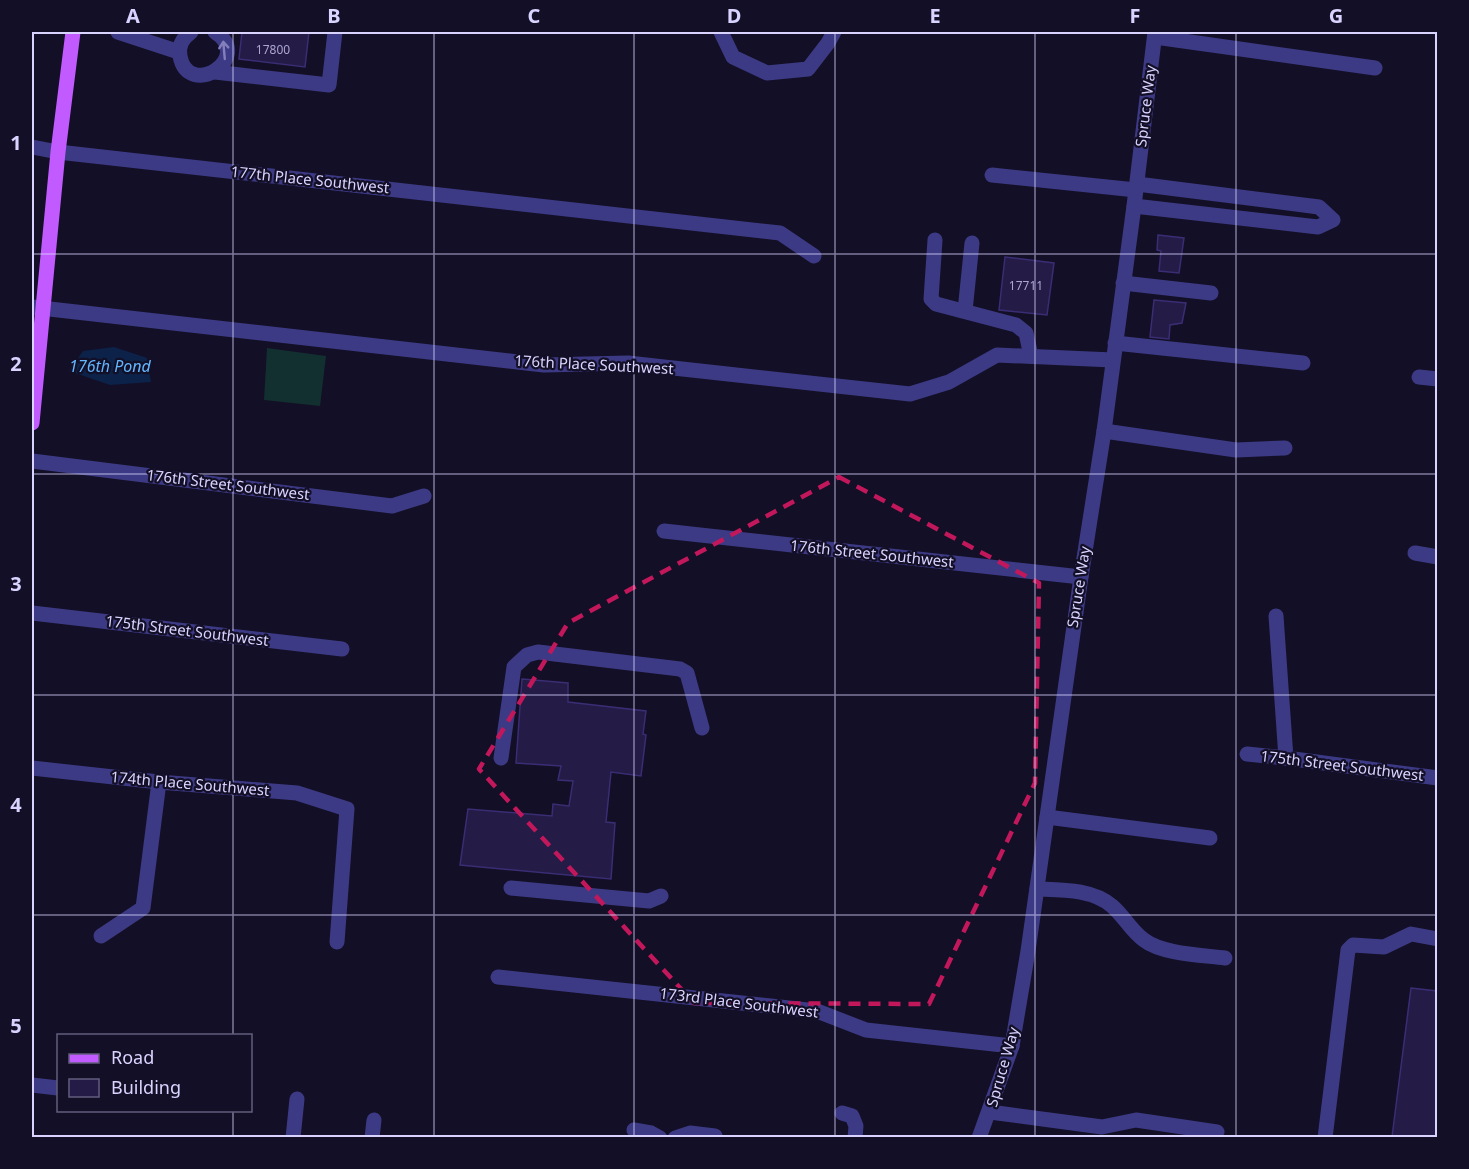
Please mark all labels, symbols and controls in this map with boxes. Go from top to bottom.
text: A [126,2,140,29]
text: B [327,2,341,29]
text: C [528,2,541,29]
text: D [727,2,741,29]
text: E [929,2,941,29]
text: F [1130,2,1140,29]
text: G [1329,2,1343,29]
one-way arrow [219,41,230,60]
house number: 17800 [256,41,290,58]
street label: Spruce Way [1130,64,1160,148]
text: 1 [10,129,22,156]
street label: 177th Place Southwest [230,161,391,197]
house number: 17711 [1009,277,1043,294]
text: 2 [10,350,22,377]
street label: 176th Place Southwest [514,350,675,378]
water label: 176th Pond [69,355,152,377]
street label: 176th Street Southwest [145,464,311,504]
street label: 176th Street Southwest [789,534,955,572]
street label: Spruce Way [1062,544,1094,629]
text: 3 [10,570,22,597]
street label: 175th Street Southwest [104,610,270,650]
street label: 175th Street Southwest [1259,745,1425,785]
street label: 174th Place Southwest [110,766,271,800]
text: 4 [10,791,22,818]
street label: 173rd Place Southwest [659,982,820,1022]
text: 5 [10,1012,22,1039]
street label: Spruce Way [981,1024,1023,1109]
legend [57,1034,252,1112]
text: Road [111,1045,154,1069]
text: Building [111,1075,181,1099]

